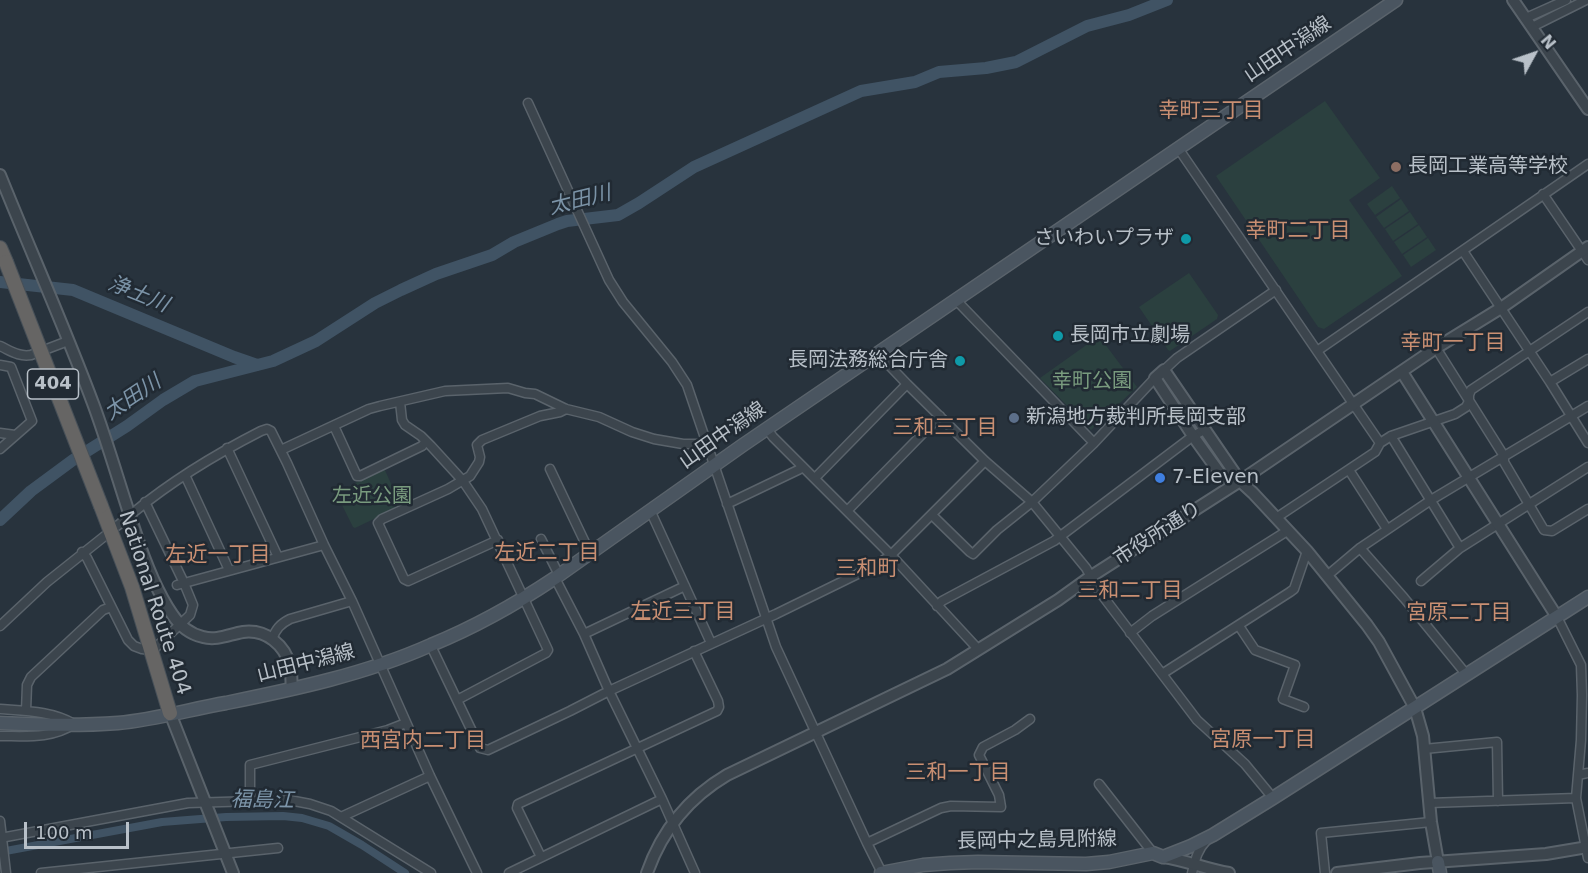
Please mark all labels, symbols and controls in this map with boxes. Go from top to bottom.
street label: 山田中潟線 [1240,12,1336,88]
north arrow [1504,24,1564,84]
text: N [1537,31,1560,53]
district label: 幸町三丁目 [1159,99,1263,125]
place label: 長岡工業高等学校 [1408,155,1568,179]
marker: 長岡工業高等学校 [1389,160,1403,174]
water label: 太田川 [546,181,614,221]
district label: 幸町二丁目 [1246,219,1350,245]
place label: さいわいプラザ [1034,227,1174,251]
marker: さいわいプラザ [1179,232,1193,246]
water label: 浄土川 [104,272,172,318]
place label: 長岡市立劇場 [1070,324,1190,348]
marker: 長岡市立劇場 [1051,329,1065,343]
district label: 幸町一丁目 [1401,331,1505,357]
place label: 長岡法務総合庁舎 [788,349,948,373]
marker: 長岡法務総合庁舎 [953,354,967,368]
road number: 404 [28,369,78,399]
water label: 太田川 [100,370,166,426]
park label: 幸町公園 [1052,370,1132,394]
street label: 山田中潟線 [675,397,771,475]
place label: 新潟地方裁判所長岡支部 [1026,406,1246,430]
marker: 新潟地方裁判所長岡支部 [1007,411,1021,425]
district label: 三和三丁目 [893,416,997,442]
place label: 7-Eleven [1172,466,1259,490]
marker: 7-Eleven [1153,471,1167,485]
park label: 左近公園 [332,485,412,509]
street label: 市役所通り [1110,497,1206,571]
street label: National Route 404 [113,508,195,698]
district label: 左近二丁目 [495,541,599,567]
district label: 左近一丁目 [166,543,270,569]
district label: 三和町 [836,557,898,583]
district label: 三和二丁目 [1078,579,1182,605]
district label: 左近三丁目 [631,600,735,626]
district label: 宮原二丁目 [1407,601,1511,627]
street label: 山田中潟線 [255,640,357,688]
district label: 宮原一丁目 [1211,728,1315,754]
district label: 西宮内二丁目 [360,729,486,755]
district label: 三和一丁目 [906,761,1010,787]
water label: 福島江 [230,788,294,814]
scale bar [27,810,132,848]
text: 100 m [35,822,93,843]
street label: 長岡中之島見附線 [957,828,1117,854]

